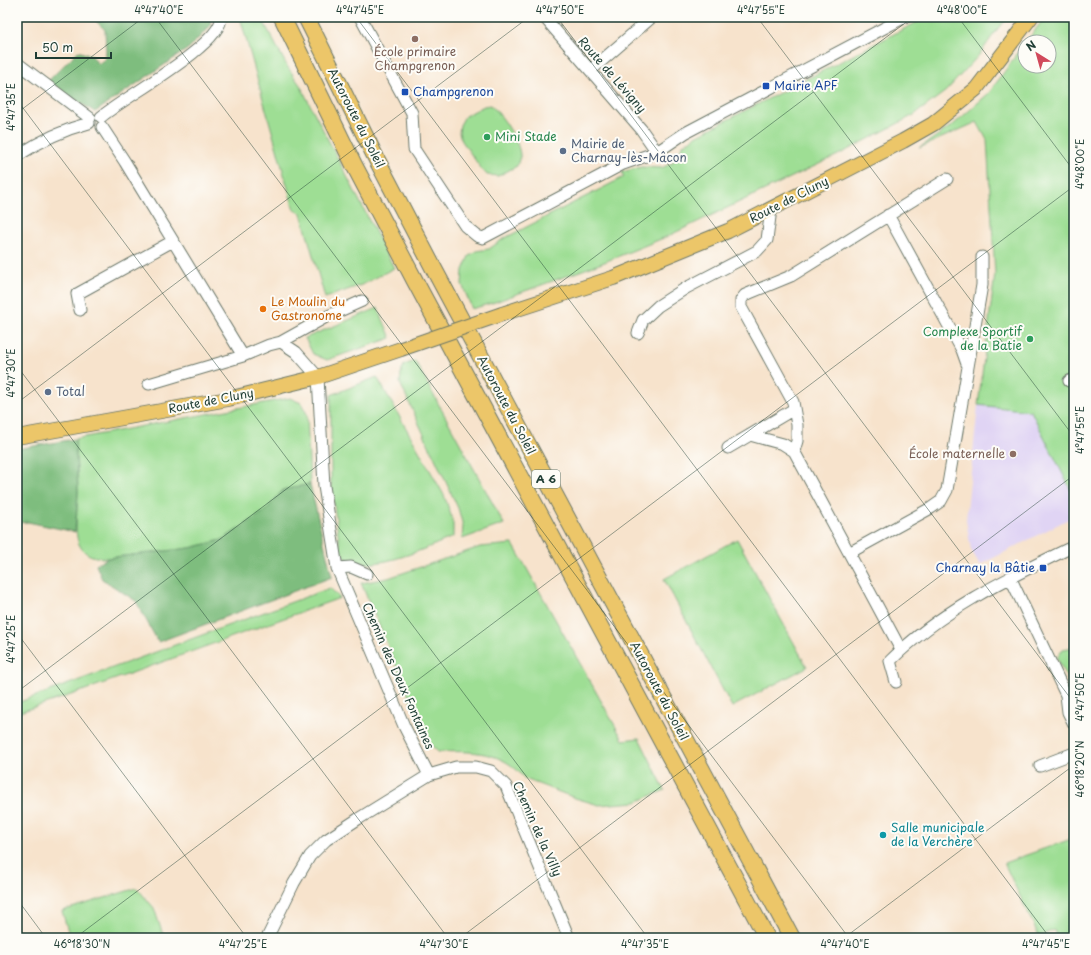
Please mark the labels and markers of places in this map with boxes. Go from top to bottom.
marker: École primaire Champgrenon [410,34,420,44]
place label: École primaire Champgrenon [374,42,456,74]
place label: Mairie APF [774,76,838,94]
marker: Mairie APF [761,81,771,91]
place label: Champgrenon [413,82,494,100]
marker: Champgrenon [400,87,410,97]
place label: Mini Stade [495,127,557,145]
marker: Mini Stade [482,132,492,142]
place label: Mairie de Charnay-lès-Mâcon [571,134,687,166]
marker: Mairie de Charnay-lès-Mâcon [558,146,568,156]
place label: Le Moulin du Gastronome [271,292,345,324]
marker: Le Moulin du Gastronome [258,304,268,314]
place label: Complexe Sportif de la Batie [923,322,1023,354]
marker: Complexe Sportif de la Batie [1025,334,1035,344]
place label: Total [56,382,85,400]
marker: Total [43,387,53,397]
place label: École maternelle [909,444,1005,462]
marker: École maternelle [1008,449,1018,459]
place label: Charnay la Bâtie [935,558,1035,576]
marker: Charnay la Bâtie [1038,563,1048,573]
place label: Salle municipale de la Verchère [891,818,985,850]
marker: Salle municipale de la Verchère [878,830,888,840]

